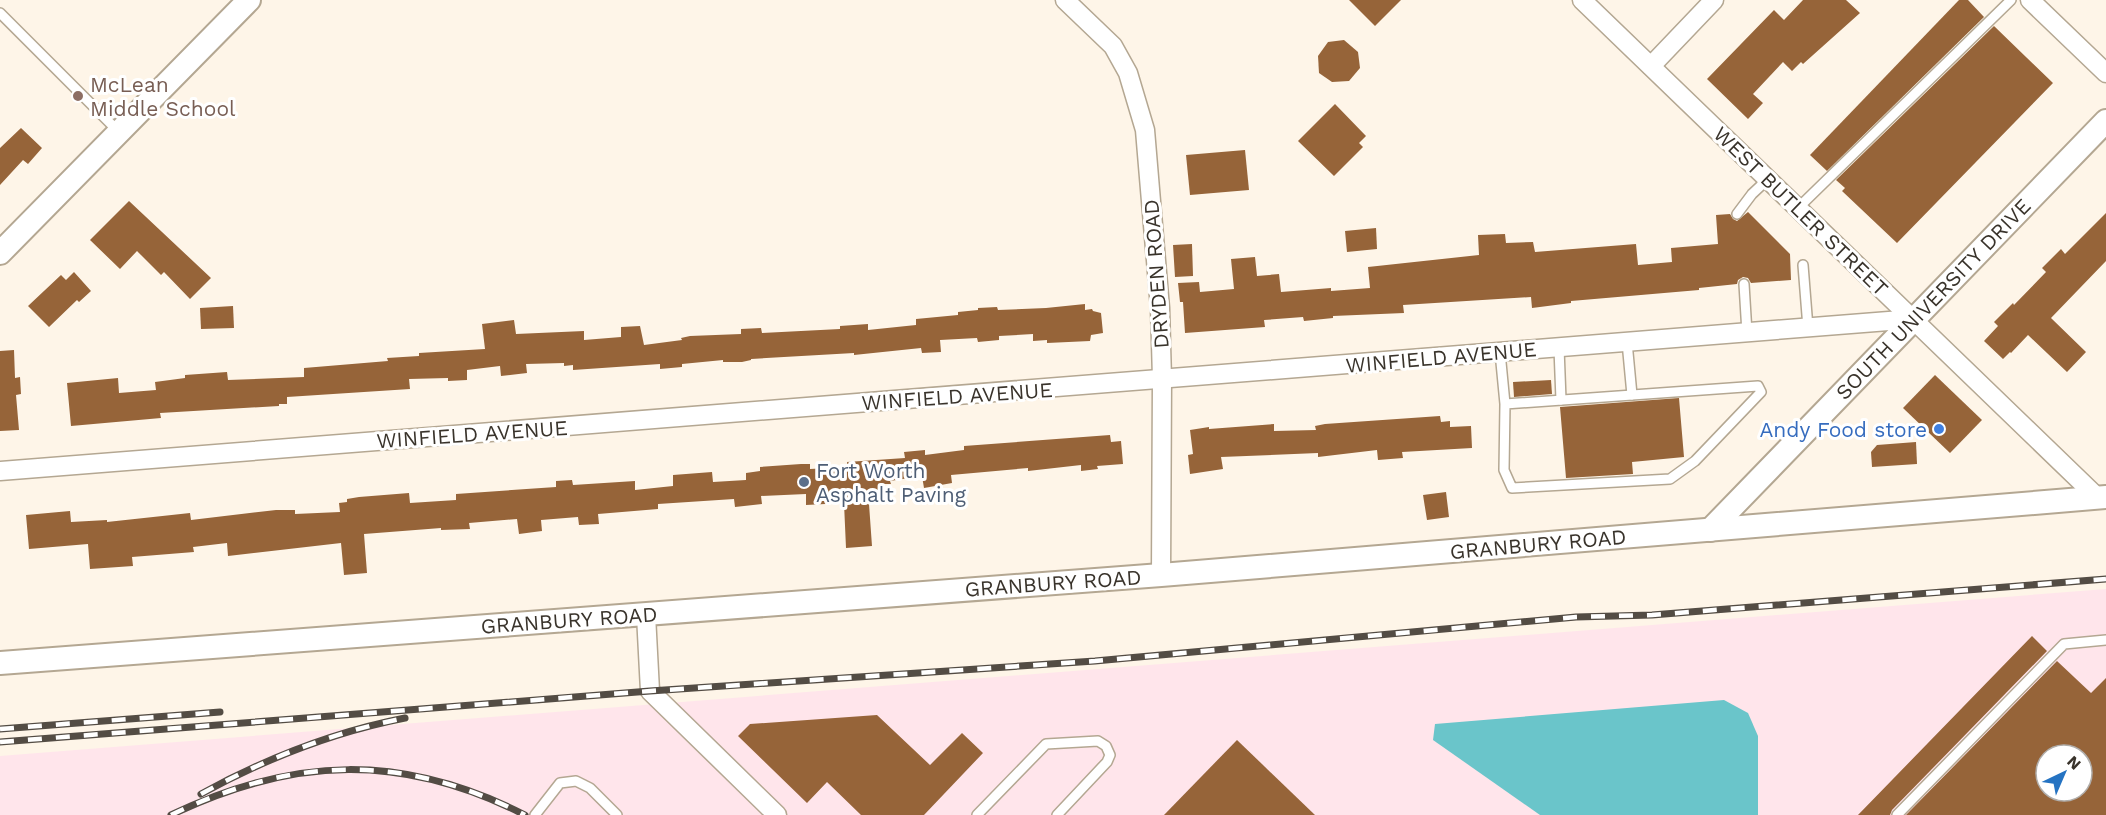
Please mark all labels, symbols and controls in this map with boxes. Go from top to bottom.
place label: McLean Middle School [90,72,236,121]
marker: McLean Middle School [71,89,85,103]
street label: WEST BUTLER STREET [1709,121,1894,301]
street label: SOUTH UNIVERSITY DRIVE [1830,193,2036,405]
street label: DRYDEN ROAD [1138,199,1174,349]
street label: WINFIELD AVENUE [1345,336,1537,378]
street label: WINFIELD AVENUE [861,377,1053,415]
street label: WINFIELD AVENUE [376,415,568,453]
place label: Andy Food store [1760,417,1927,442]
marker: Andy Food store [1932,422,1946,436]
place label: Fort Worth Asphalt Paving [816,458,967,507]
marker: Fort Worth Asphalt Paving [797,475,811,489]
street label: GRANBURY ROAD [1449,524,1627,564]
street label: GRANBURY ROAD [964,564,1142,602]
street label: GRANBURY ROAD [480,601,658,639]
north arrow [2034,743,2094,803]
text: N [2063,752,2085,774]

